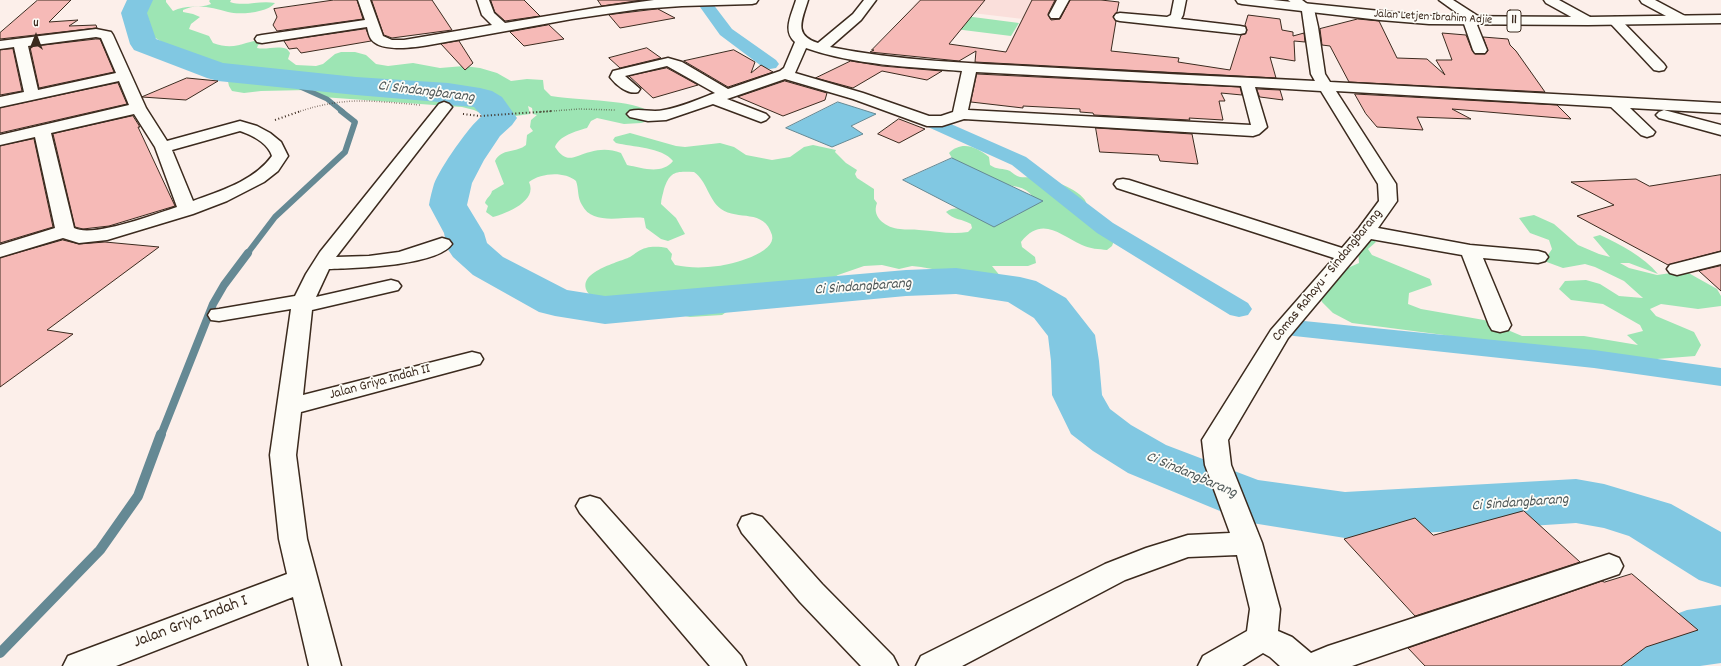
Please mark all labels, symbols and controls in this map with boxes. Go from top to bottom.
street label: Jalan Letjen Ibrahim Adjie [1373,8,1493,28]
road number: 11 [1507,10,1521,32]
north arrow [16,16,56,56]
text: U [33,16,39,32]
water label: Ci Sindangbarang [377,78,475,108]
street label: Comas Rahayu - Sindangbarang [1269,206,1387,346]
water label: Ci Sindangbarang [814,276,912,300]
street label: Jalan Griya Indah II [328,361,432,405]
water label: Ci Sindangbarang [1143,449,1239,503]
water label: Ci Sindangbarang [1471,492,1569,516]
street label: Jalan Griya Indah I [131,592,251,654]

